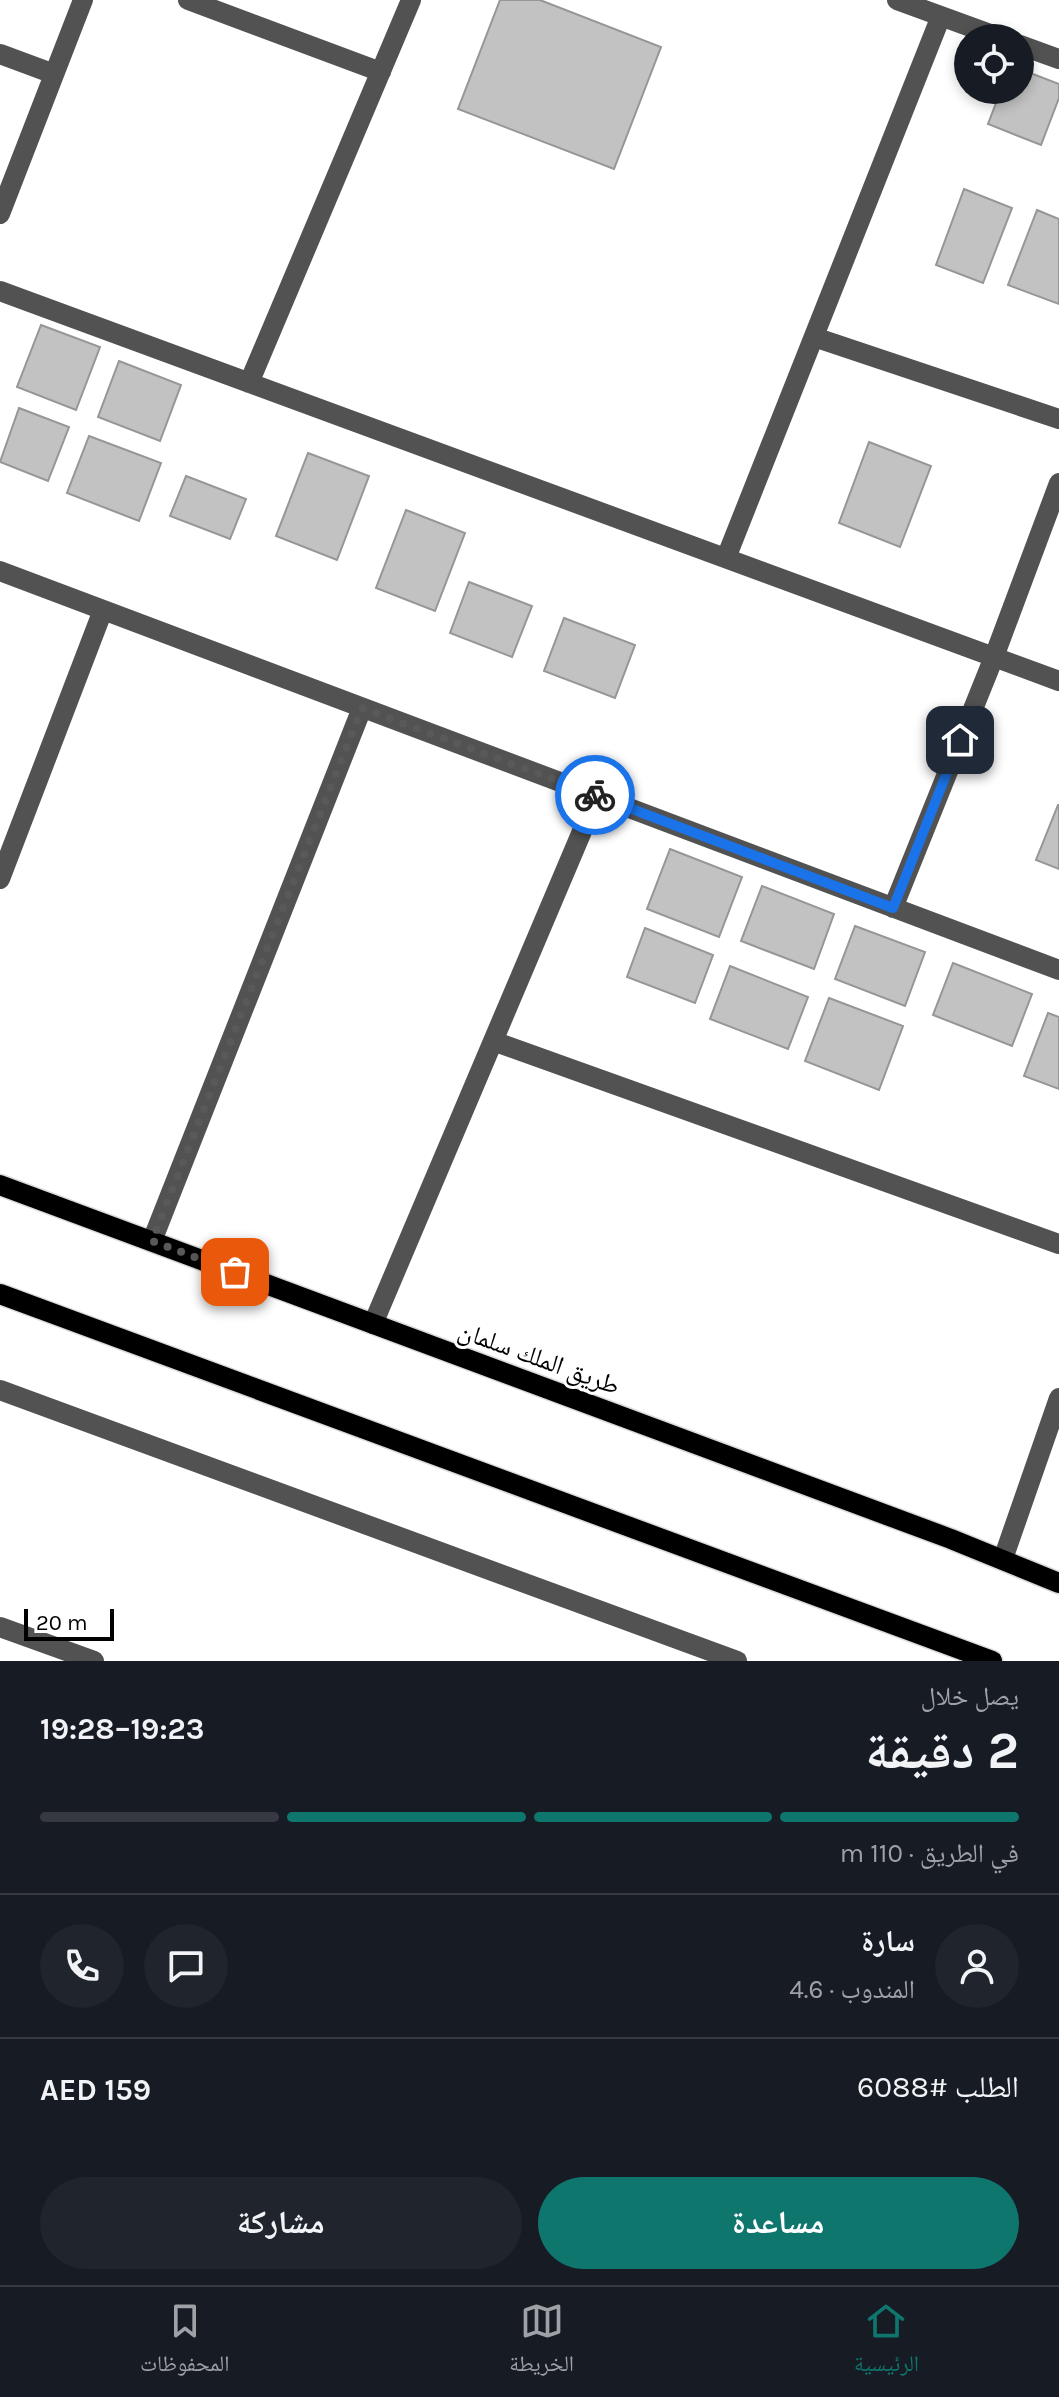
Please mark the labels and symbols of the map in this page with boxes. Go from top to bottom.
pin [926,706,994,774]
courier [555,755,635,835]
pin [201,1238,269,1306]
street label: طريق الملك سلمان [454,1314,624,1402]
scale bar [24,1605,114,1641]

